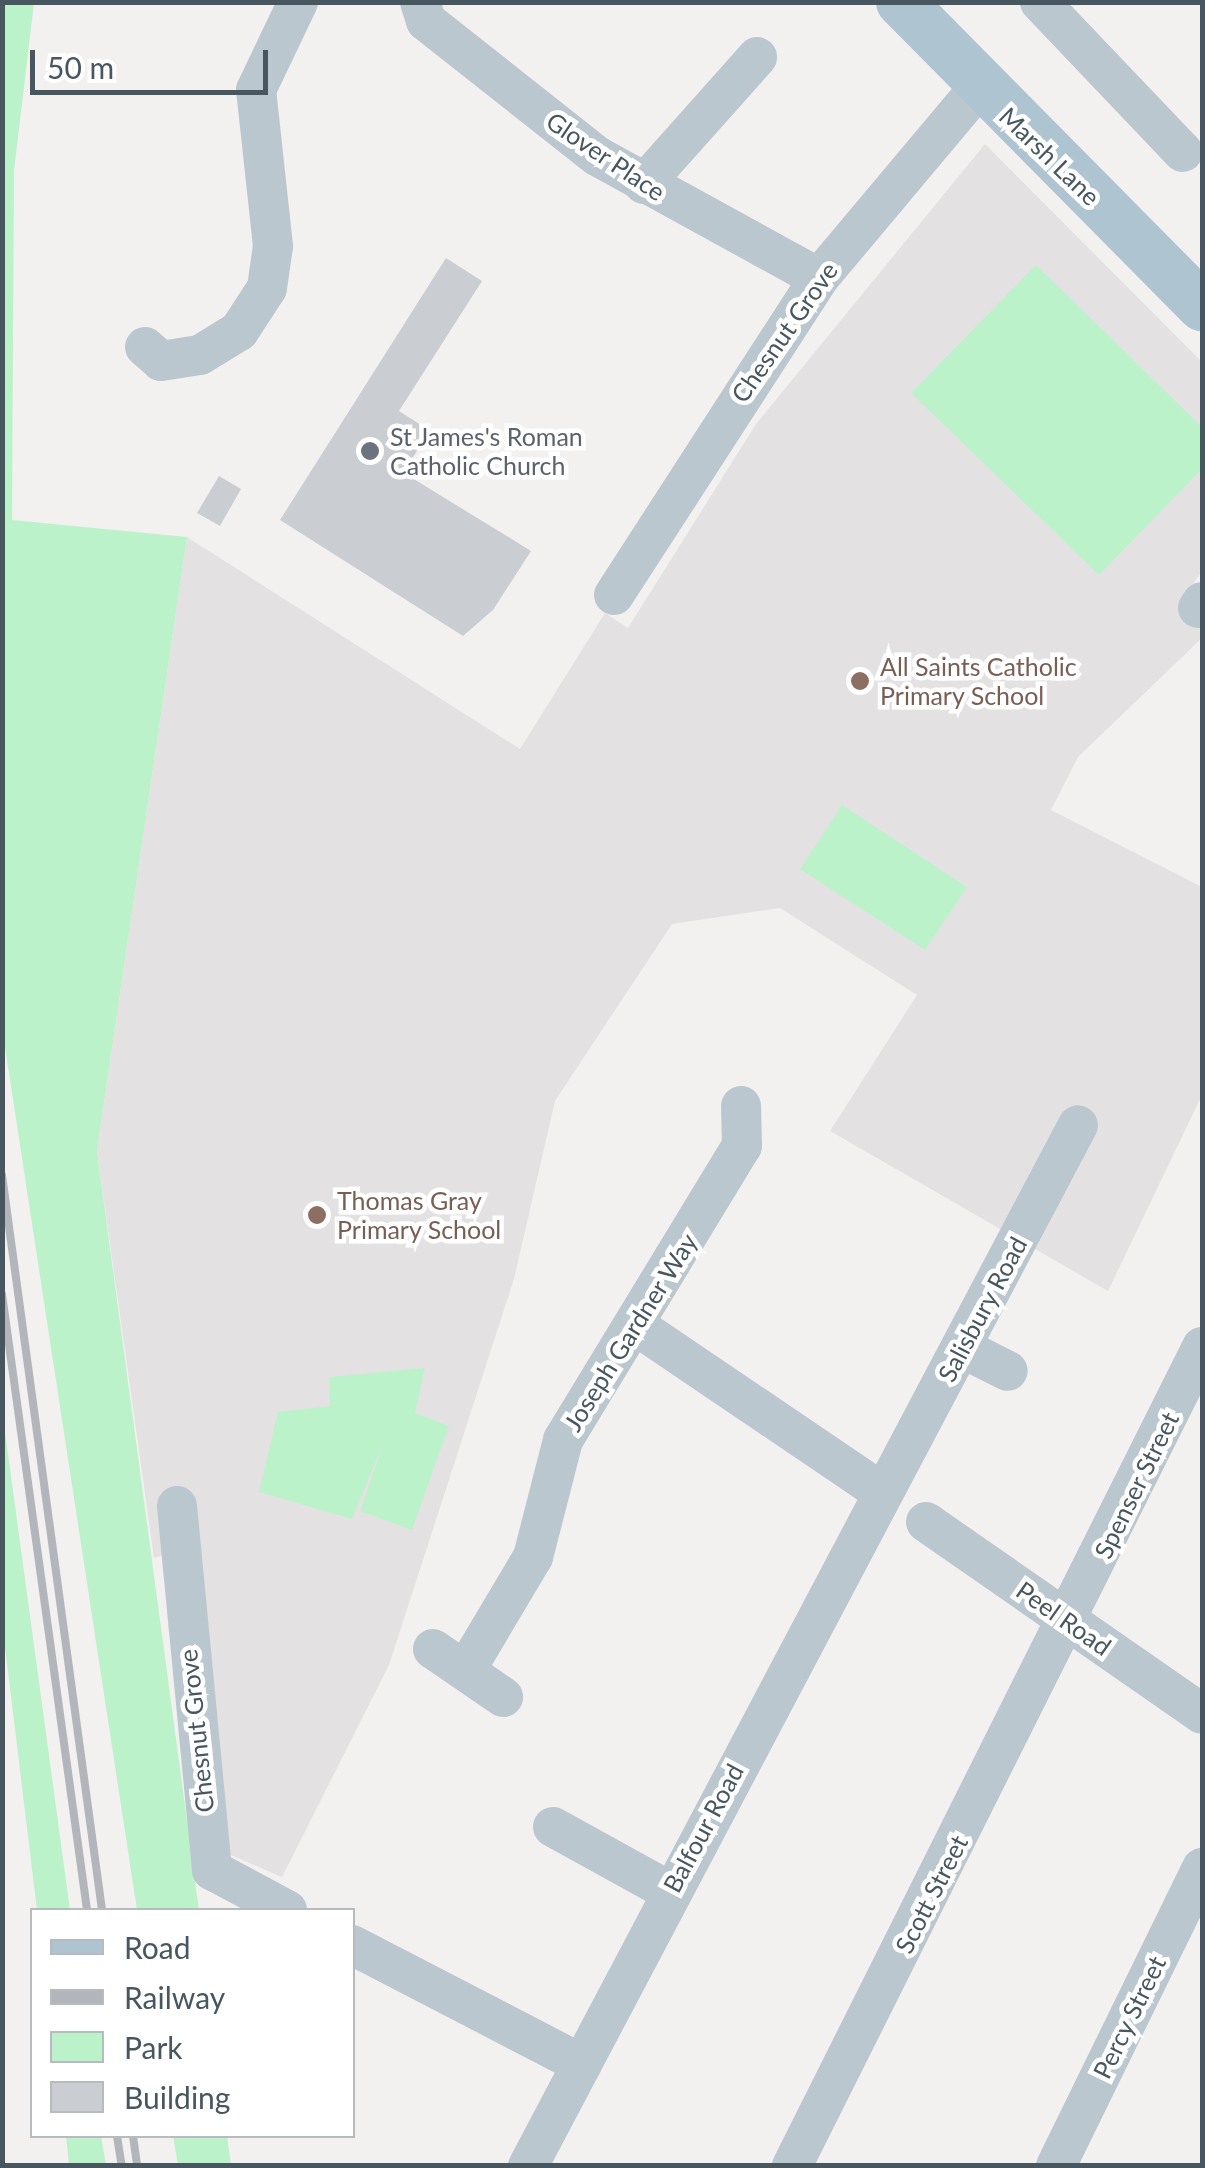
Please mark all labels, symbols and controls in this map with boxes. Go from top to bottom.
scale bar [35,30,272,92]
text: 50 m [47,49,114,85]
street label: Marsh Lane [994,101,1106,211]
street label: Glover Place [541,105,671,207]
street label: Chesnut Grove [725,256,843,408]
place label: St James's Roman Catholic Church [390,422,584,481]
marker: St James's Roman Catholic Church [359,440,381,462]
place label: All Saints Catholic Primary School [880,652,1077,711]
marker: All Saints Catholic Primary School [849,670,871,692]
place label: Thomas Gray Primary School [337,1186,502,1245]
marker: Thomas Gray Primary School [306,1204,328,1226]
street label: Joseph Gardner Way [557,1227,703,1437]
street label: Salisbury Road [931,1231,1033,1387]
street label: Spenser Street [1087,1407,1185,1563]
street label: Peel Road [1011,1575,1117,1661]
street label: Chesnut Grove [173,1648,219,1814]
street label: Balfour Road [656,1758,750,1898]
street label: Scott Street [888,1830,974,1958]
legend [30,1908,355,2138]
text: Road [124,1929,191,1965]
street label: Percy Street [1086,1951,1172,2083]
text: Railway [124,1979,225,2015]
text: Park [124,2029,183,2065]
text: Building [124,2079,230,2115]

